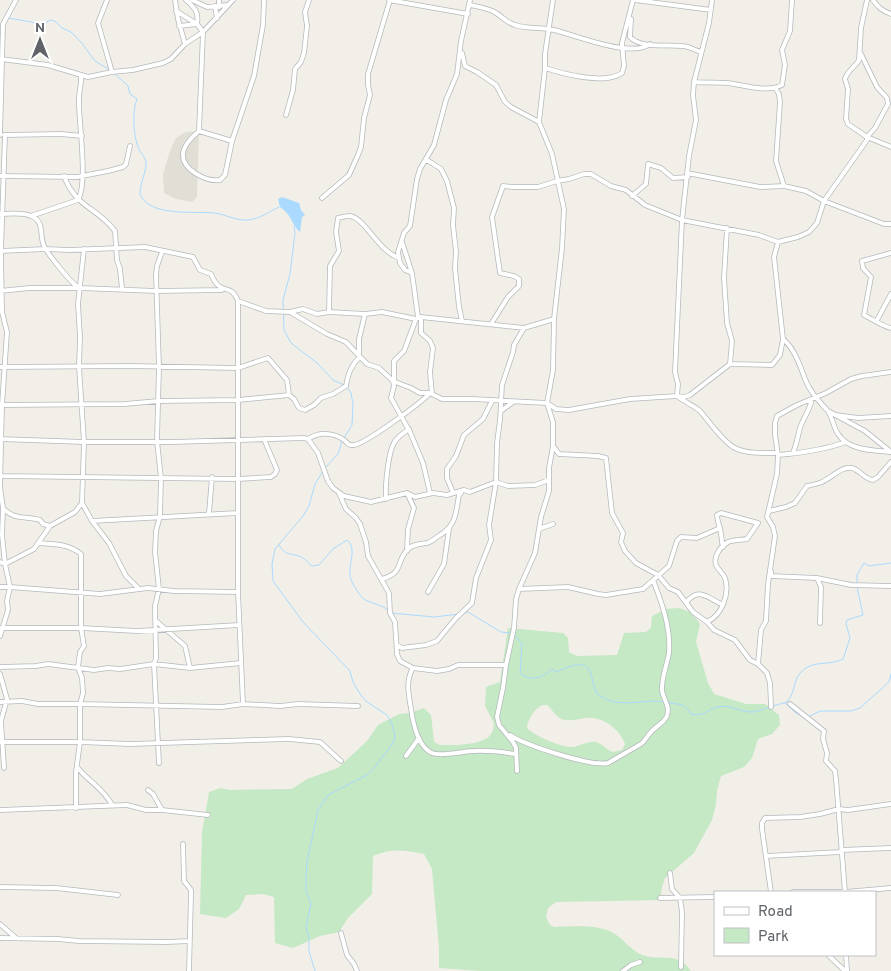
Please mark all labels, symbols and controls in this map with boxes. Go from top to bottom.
north arrow [15,15,65,65]
text: N [35,20,45,37]
legend [714,891,876,956]
text: Road [758,903,793,922]
text: Park [758,928,789,947]

